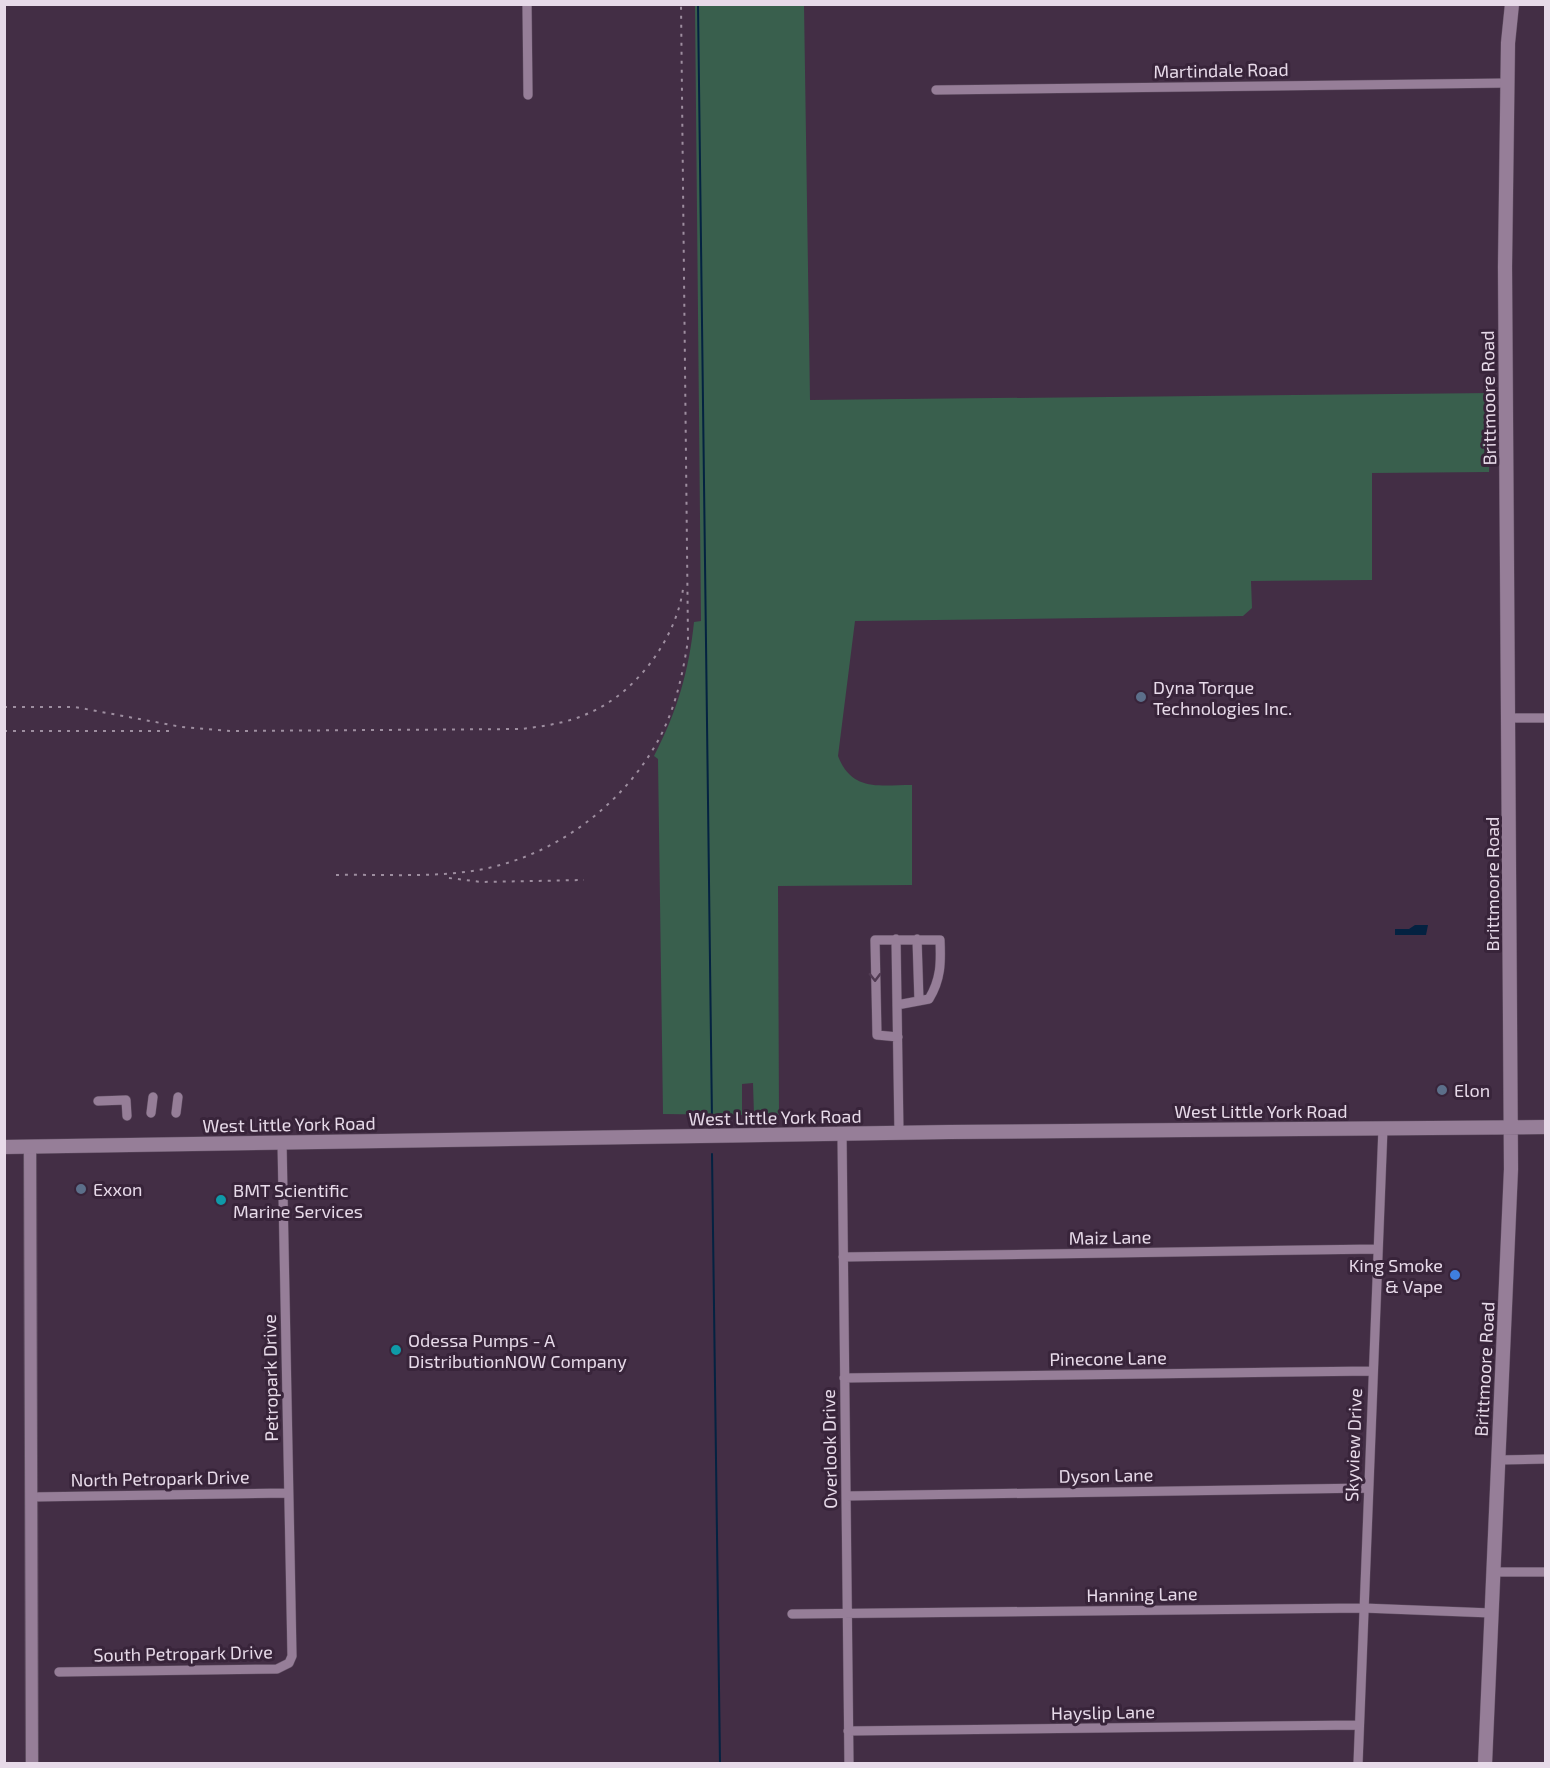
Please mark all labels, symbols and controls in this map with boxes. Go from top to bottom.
street label: Martindale Road [1153,58,1289,82]
street label: Brittmoore Road [1476,330,1500,466]
place label: Dyna Torque Technologies Inc. [1153,676,1292,719]
marker: Dyna Torque Technologies Inc. [1134,690,1148,704]
street label: Brittmoore Road [1481,817,1503,951]
one-way arrow [869,973,882,982]
place label: Elon [1454,1079,1490,1101]
marker: Elon [1435,1083,1449,1097]
street label: West Little York Road [1174,1100,1348,1122]
street label: West Little York Road [688,1104,862,1130]
street label: West Little York Road [202,1111,376,1137]
place label: Exxon [93,1178,143,1200]
place label: BMT Scientific Marine Services [233,1179,363,1222]
marker: Exxon [74,1182,88,1196]
marker: BMT Scientific Marine Services [214,1193,228,1207]
street label: Maiz Lane [1069,1225,1151,1249]
place label: King Smoke & Vape [1349,1254,1443,1297]
marker: King Smoke & Vape [1448,1268,1462,1282]
street label: Brittmoore Road [1469,1301,1499,1437]
street label: Petropark Drive [258,1314,282,1442]
place label: Odessa Pumps - A DistributionNOW Company [408,1329,627,1372]
marker: Odessa Pumps - A DistributionNOW Company [389,1343,403,1357]
street label: Pinecone Lane [1049,1346,1167,1370]
street label: Skyview Drive [1340,1388,1366,1502]
street label: Overlook Drive [817,1389,841,1509]
street label: Dyson Lane [1059,1463,1153,1487]
street label: North Petropark Drive [70,1465,250,1491]
street label: Hanning Lane [1086,1582,1198,1606]
street label: South Petropark Drive [93,1640,273,1666]
street label: Hayslip Lane [1051,1700,1155,1724]

